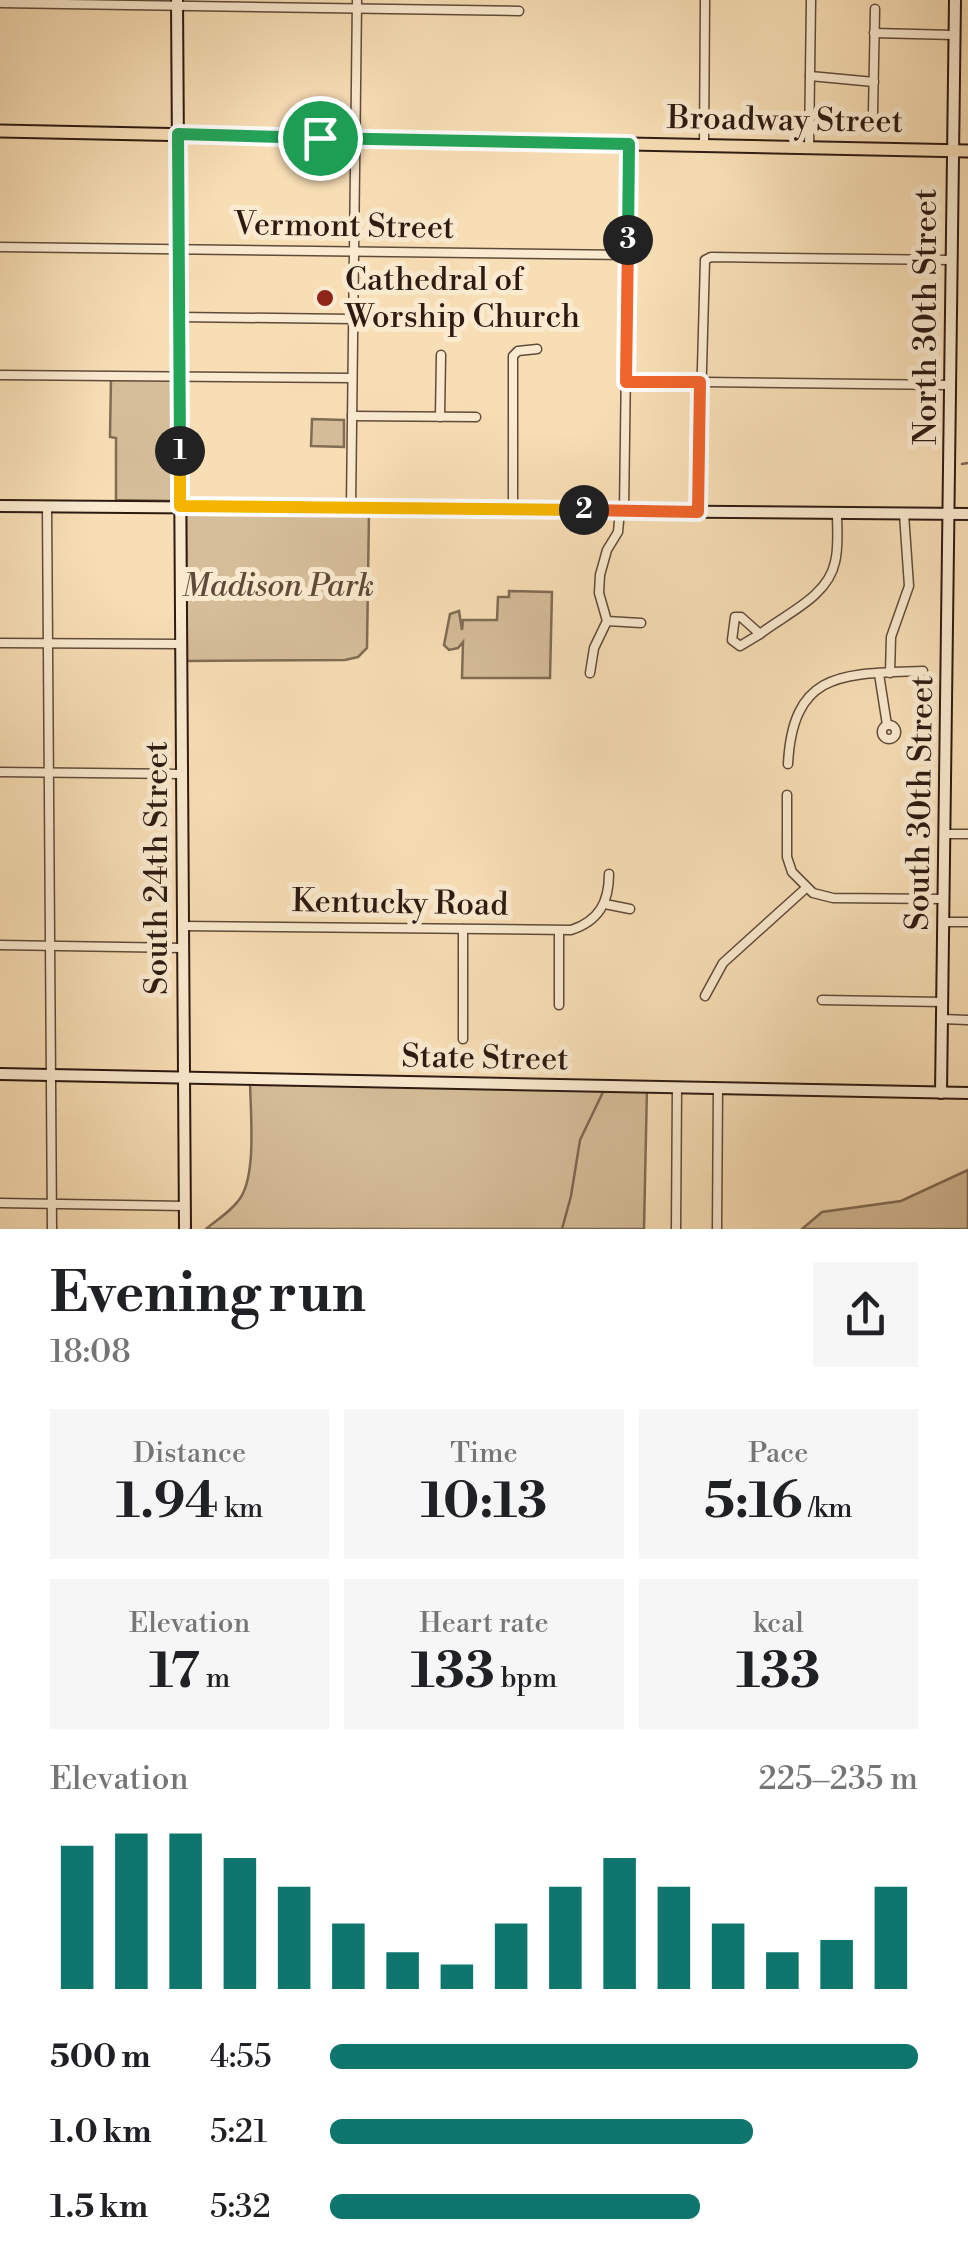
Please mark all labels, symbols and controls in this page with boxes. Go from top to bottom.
pin [278,96,363,181]
street label: Broadway Street [666,98,903,142]
icon: arrive [293,111,348,166]
street label: North 30th Street [906,189,946,445]
street label: Vermont Street [232,204,455,248]
pin: 3 [603,215,653,265]
text: 3 [620,222,636,257]
place label: Cathedral of Worship Church [344,260,580,337]
marker: Cathedral of Worship Church [314,287,336,309]
pin: 1 [155,426,205,476]
text: 1 [173,433,187,468]
pin: 2 [559,485,609,535]
text: 2 [575,492,593,527]
park label: Madison Park [182,566,374,606]
street label: South 30th Street [898,675,942,931]
street label: South 24th Street [137,741,177,995]
street label: Kentucky Road [291,881,509,925]
street label: State Street [401,1037,569,1079]
text: Evening run [50,1260,366,1329]
button: share [813,1262,918,1367]
text: 18:08 [50,1332,131,1372]
text: Distance [133,1436,246,1471]
text: Time [450,1436,518,1471]
text: Pace [748,1436,808,1471]
text: 1.94 [116,1471,218,1533]
text: 10:13 [421,1471,547,1533]
text: 5:16 [704,1471,802,1533]
text: km [218,1491,263,1526]
text: /km [802,1491,853,1526]
text: Elevation [129,1606,250,1641]
text: Heart rate [419,1606,549,1641]
text: kcal [753,1606,804,1641]
text: 17 [149,1641,200,1703]
text: 133 [411,1641,495,1703]
text: 133 [736,1641,820,1703]
text: m [200,1661,230,1696]
text: bpm [495,1661,557,1696]
text: Elevation [50,1759,189,1799]
text: 225–235 m [759,1759,918,1799]
text: 500 m [50,2037,151,2077]
text: 4:55 [210,2037,272,2077]
text: 1.0 km [50,2112,152,2152]
text: 5:21 [210,2112,267,2152]
text: 1.5 km [50,2187,148,2227]
text: 5:32 [210,2187,271,2227]

